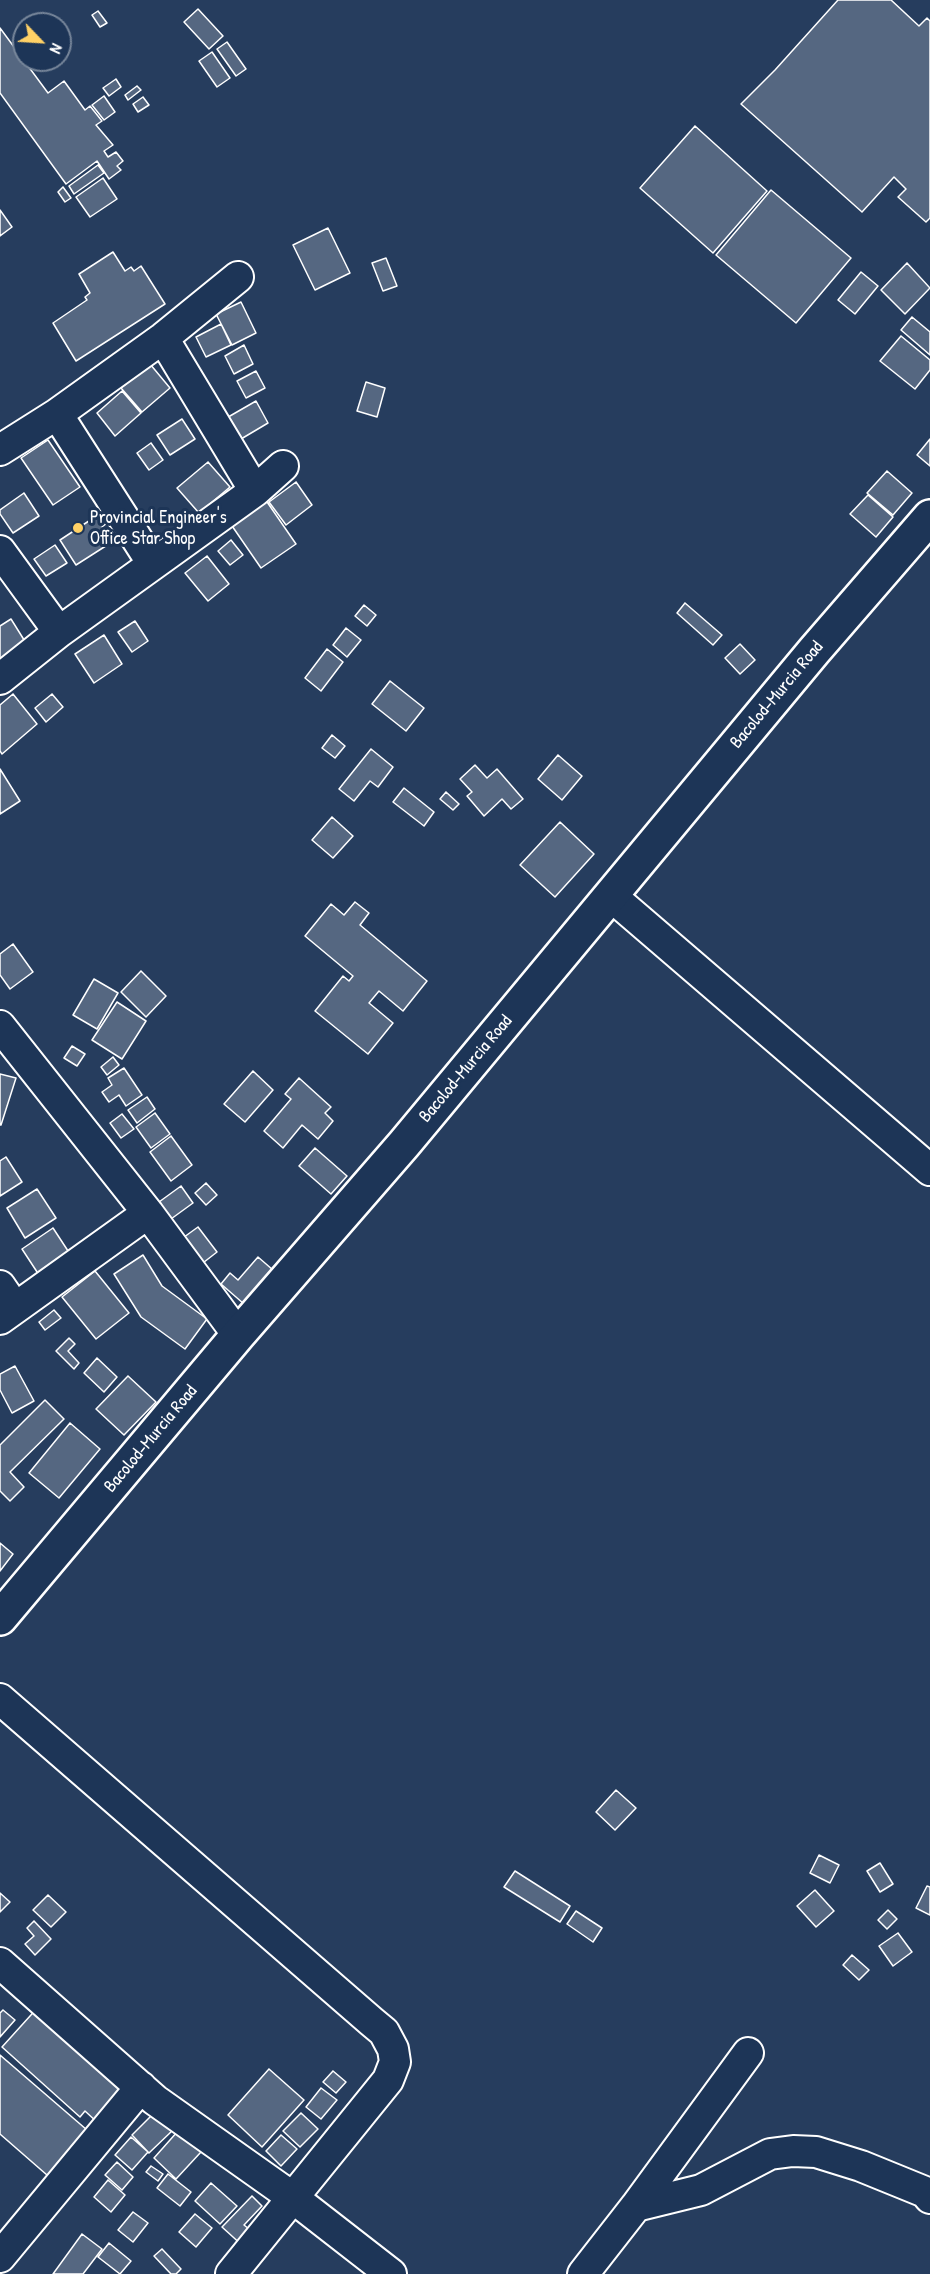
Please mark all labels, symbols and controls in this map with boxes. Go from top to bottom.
north arrow [12,12,72,72]
text: N [45,40,68,57]
place label: Provincial Engineer's Office Star Shop [90,507,227,550]
marker: Provincial Engineer's Office Star Shop [71,521,85,535]
street label: Bacolod-Murcia Road [726,637,828,753]
street label: Bacolod-Murcia Road [415,1011,517,1127]
street label: Bacolod-Murcia Road [100,1381,202,1497]

